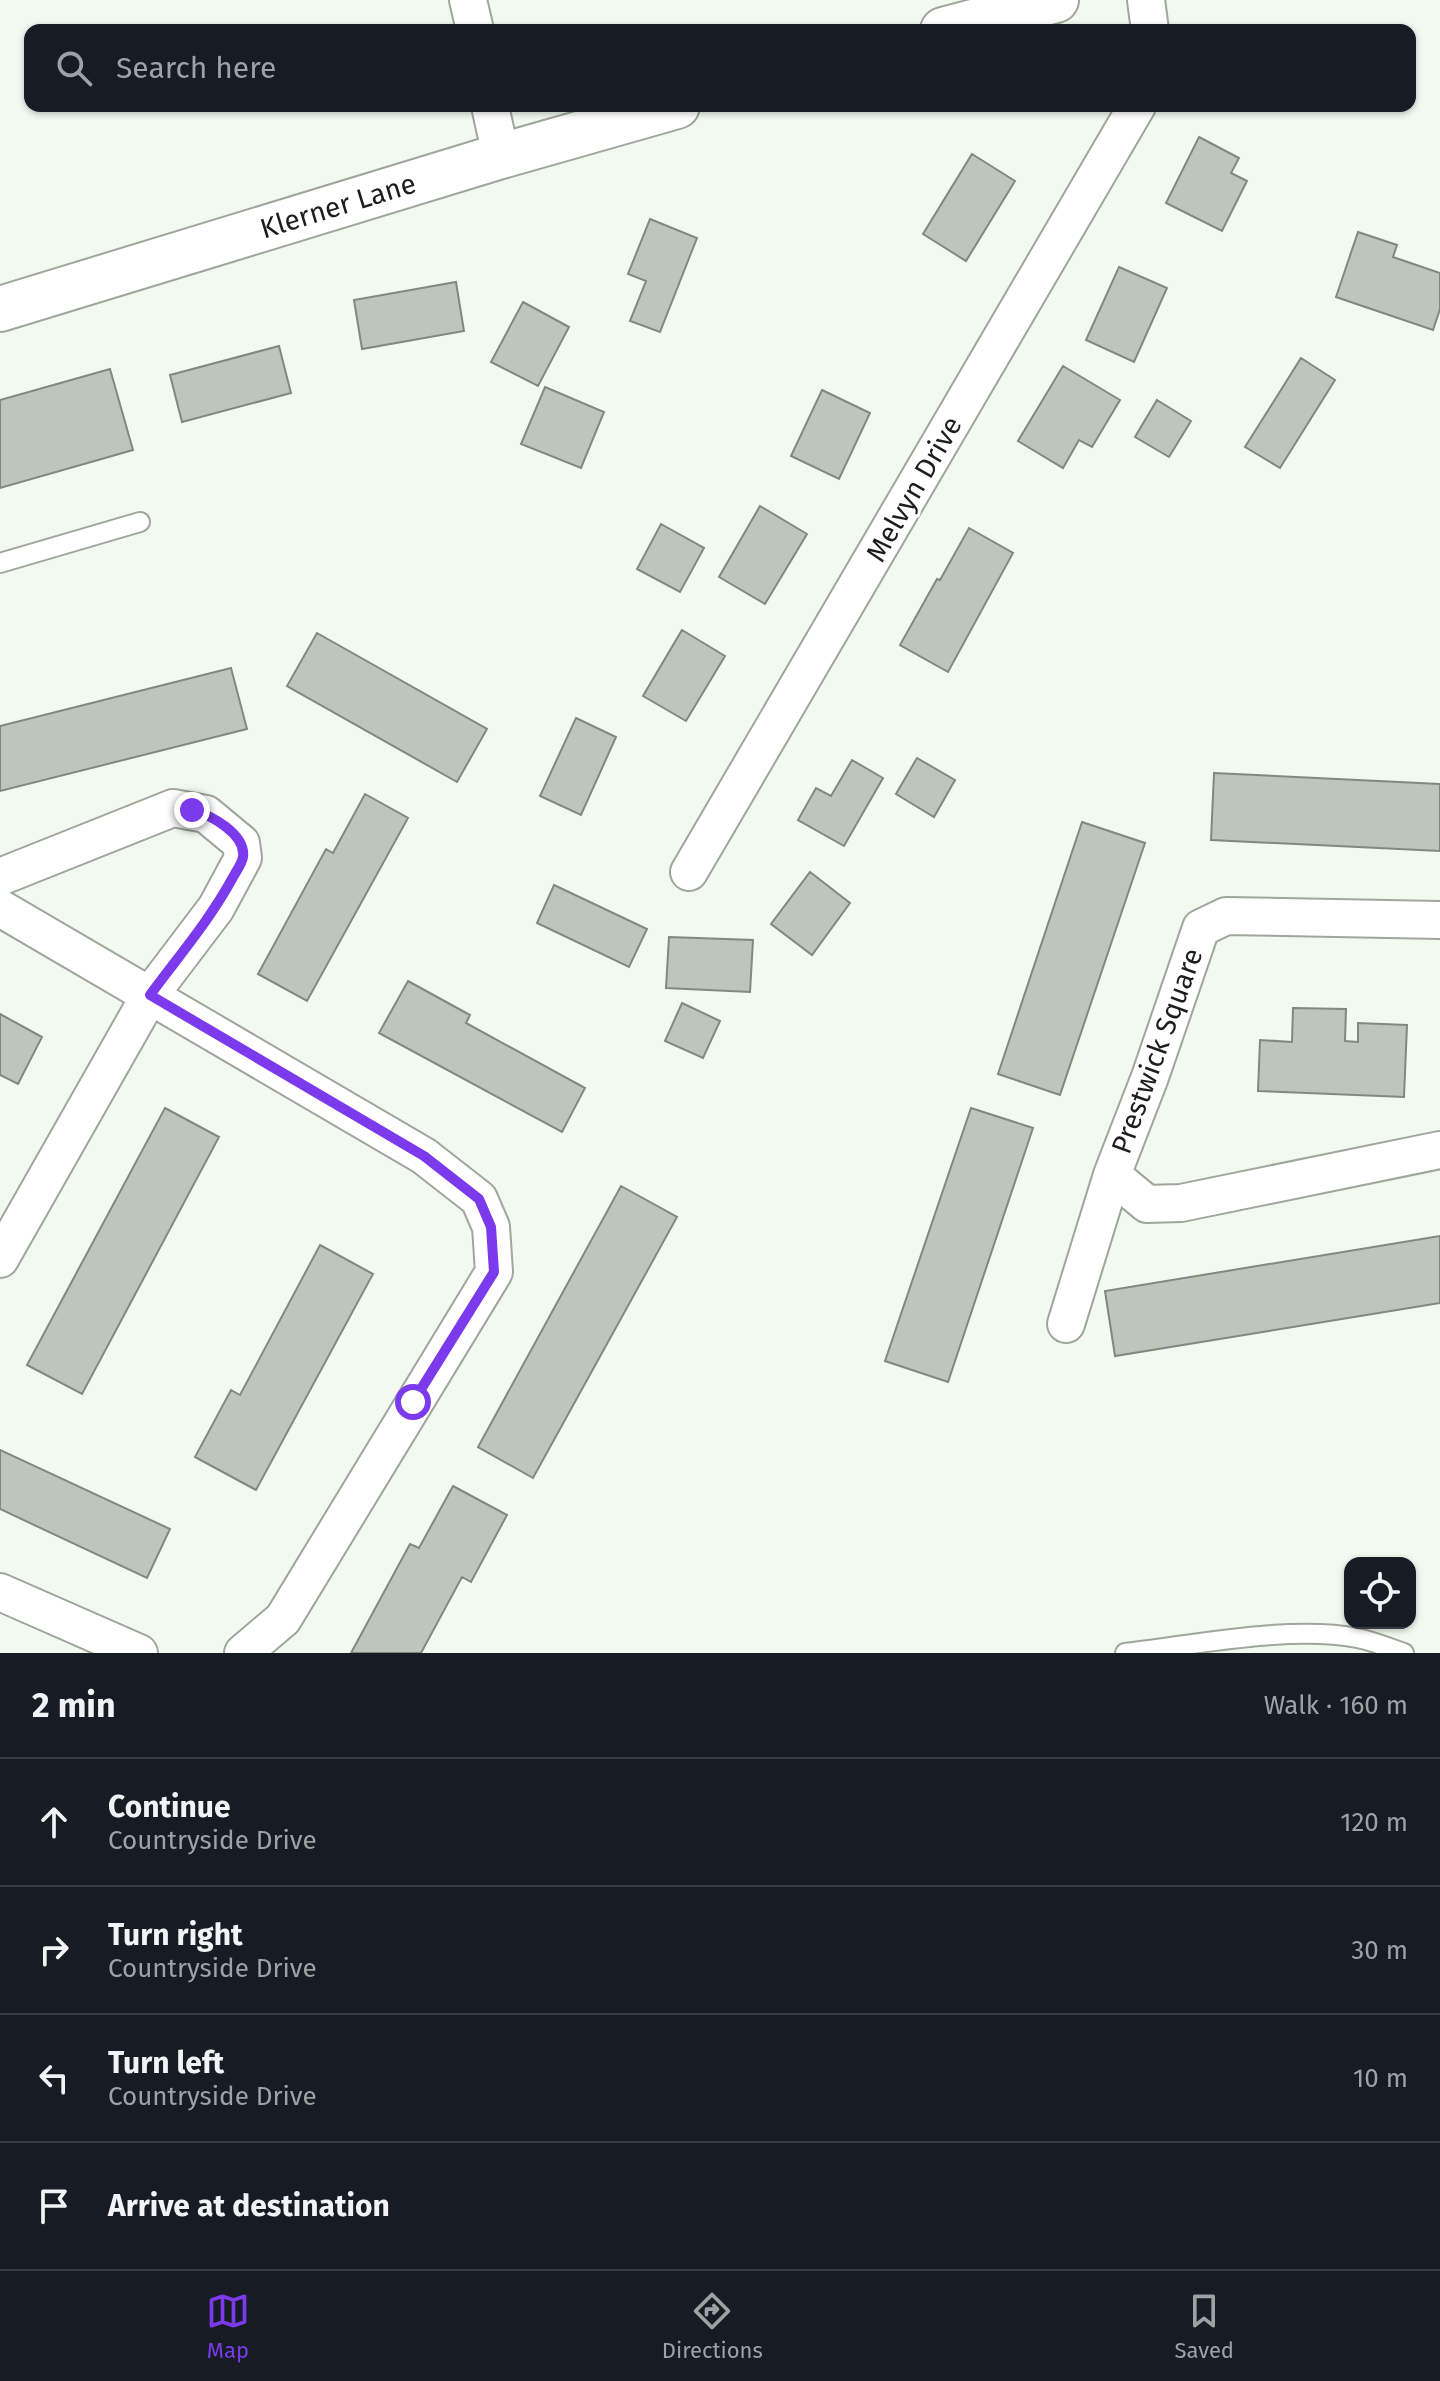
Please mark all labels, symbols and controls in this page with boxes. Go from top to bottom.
search box [24,24,1416,112]
icon: search [52,46,96,90]
text: Search here [116,50,276,86]
street label: Klerner Lane [256,167,420,245]
street label: Melvyn Drive [859,411,969,567]
route end [174,792,210,828]
street label: Prestwick Square [1105,944,1209,1158]
route start [395,1384,431,1420]
map controls [1344,1557,1416,1629]
button: locate [1344,1557,1416,1629]
text: 2 min [32,1685,116,1726]
text: Walk · 160 m [1264,1690,1408,1721]
text: Continue [108,1789,231,1825]
icon: ahead [32,1800,76,1844]
text: 120 m [1340,1807,1408,1838]
text: Countryside Drive [108,1825,317,1856]
text: Turn right [108,1917,243,1953]
icon: right [32,1928,76,1972]
text: 30 m [1351,1935,1408,1966]
text: Countryside Drive [108,1953,317,1984]
text: Turn left [108,2045,224,2081]
icon: left [32,2056,76,2100]
text: 10 m [1353,2063,1408,2094]
text: Countryside Drive [108,2081,317,2112]
icon: arrive [32,2184,76,2228]
text: Arrive at destination [108,2188,390,2224]
tab: Map [206,2289,250,2364]
tab: Directions [662,2289,763,2364]
tab: Saved [1175,2289,1234,2364]

